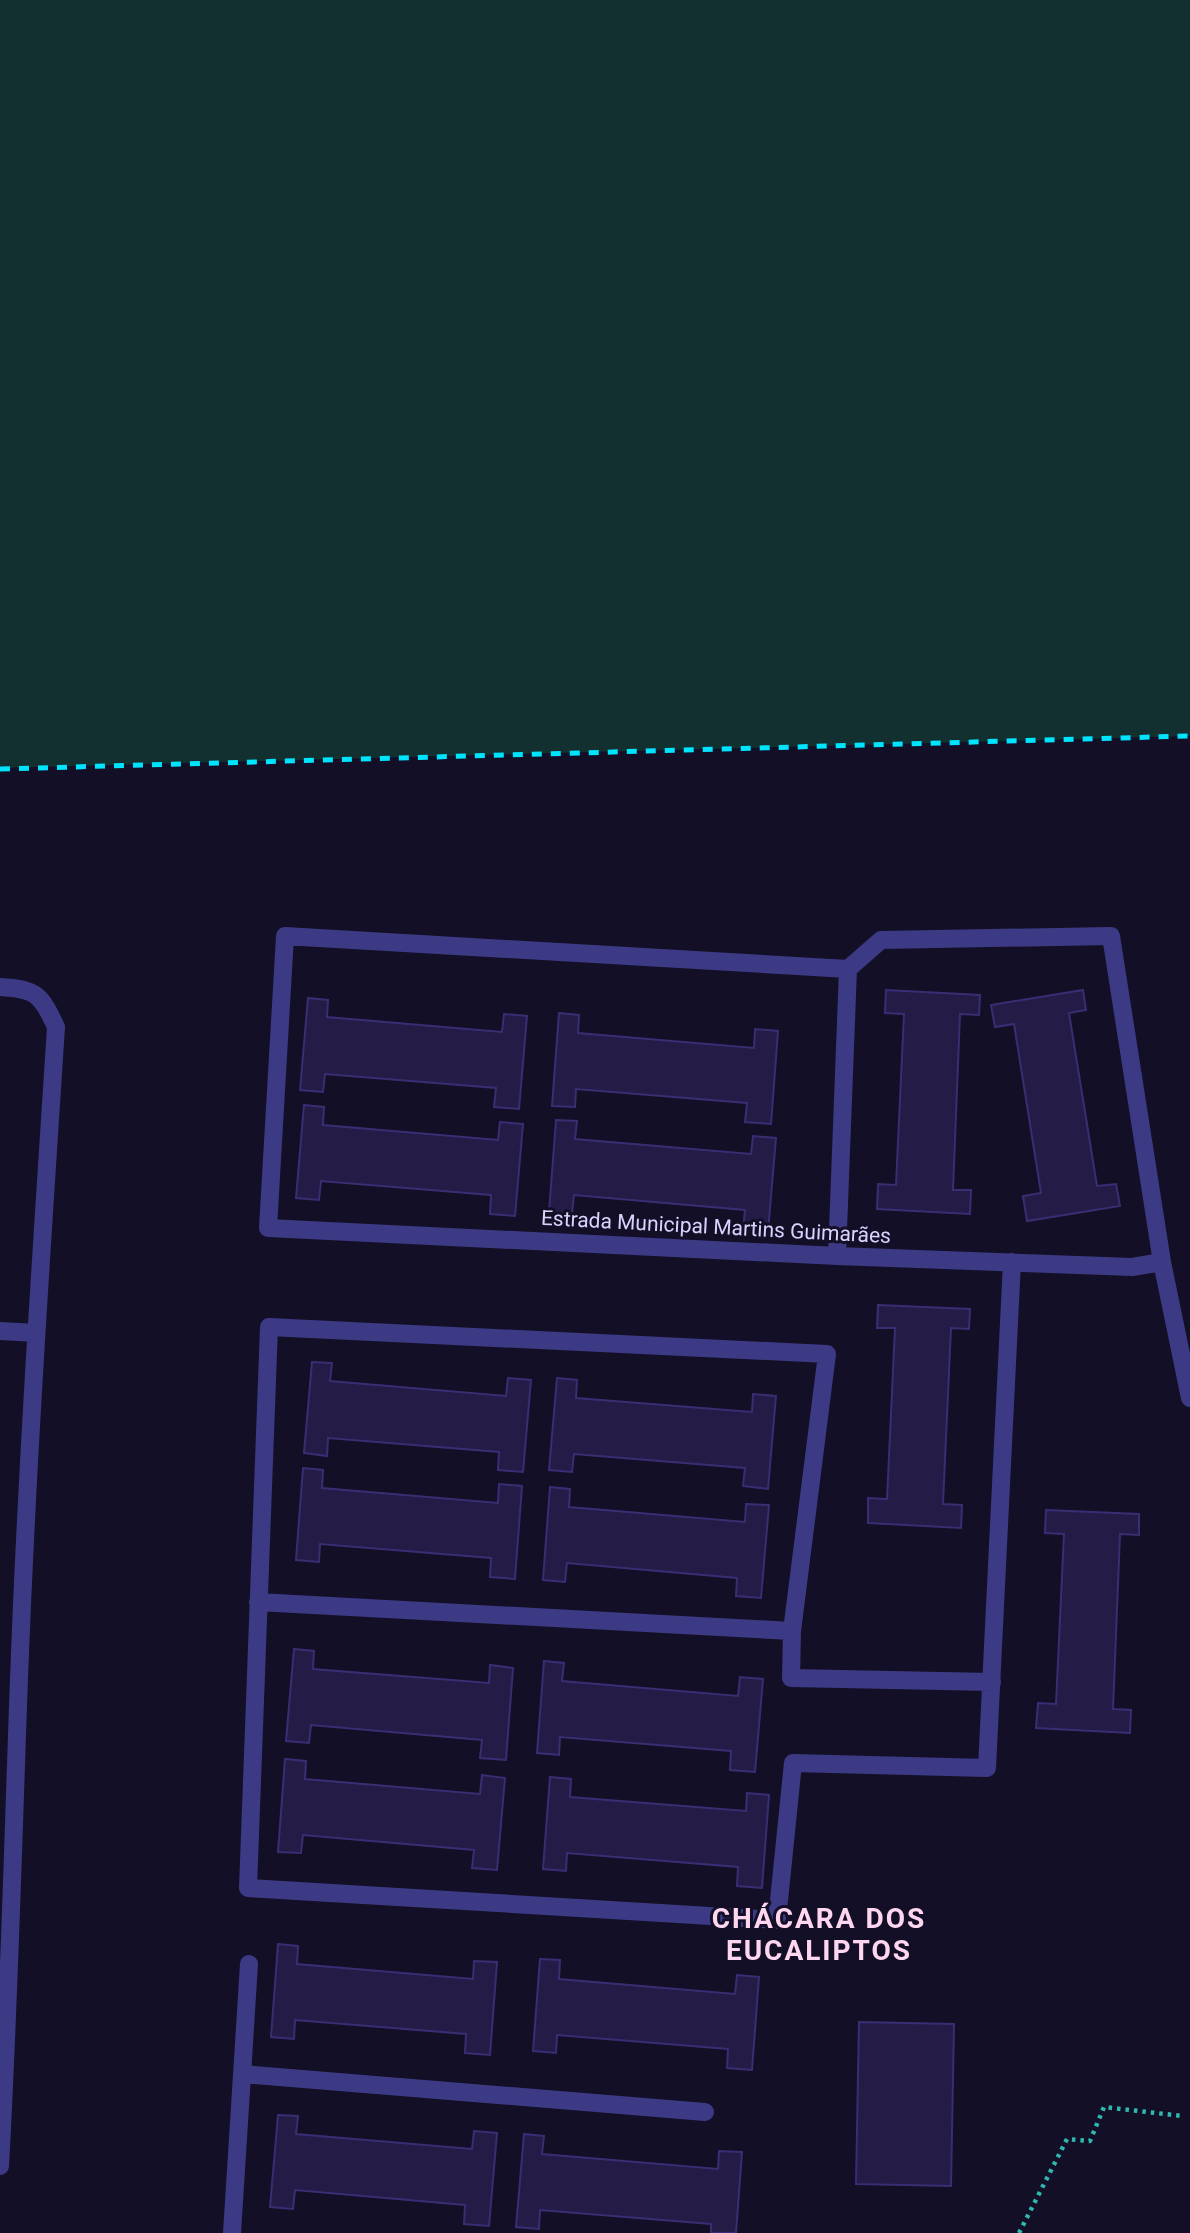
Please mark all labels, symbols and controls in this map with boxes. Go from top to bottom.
street label: Estrada Municipal Martins Guimarães [540,1206,892,1248]
district label: CHÁCARA DOS EUCALIPTOS [712,1902,926,1967]

